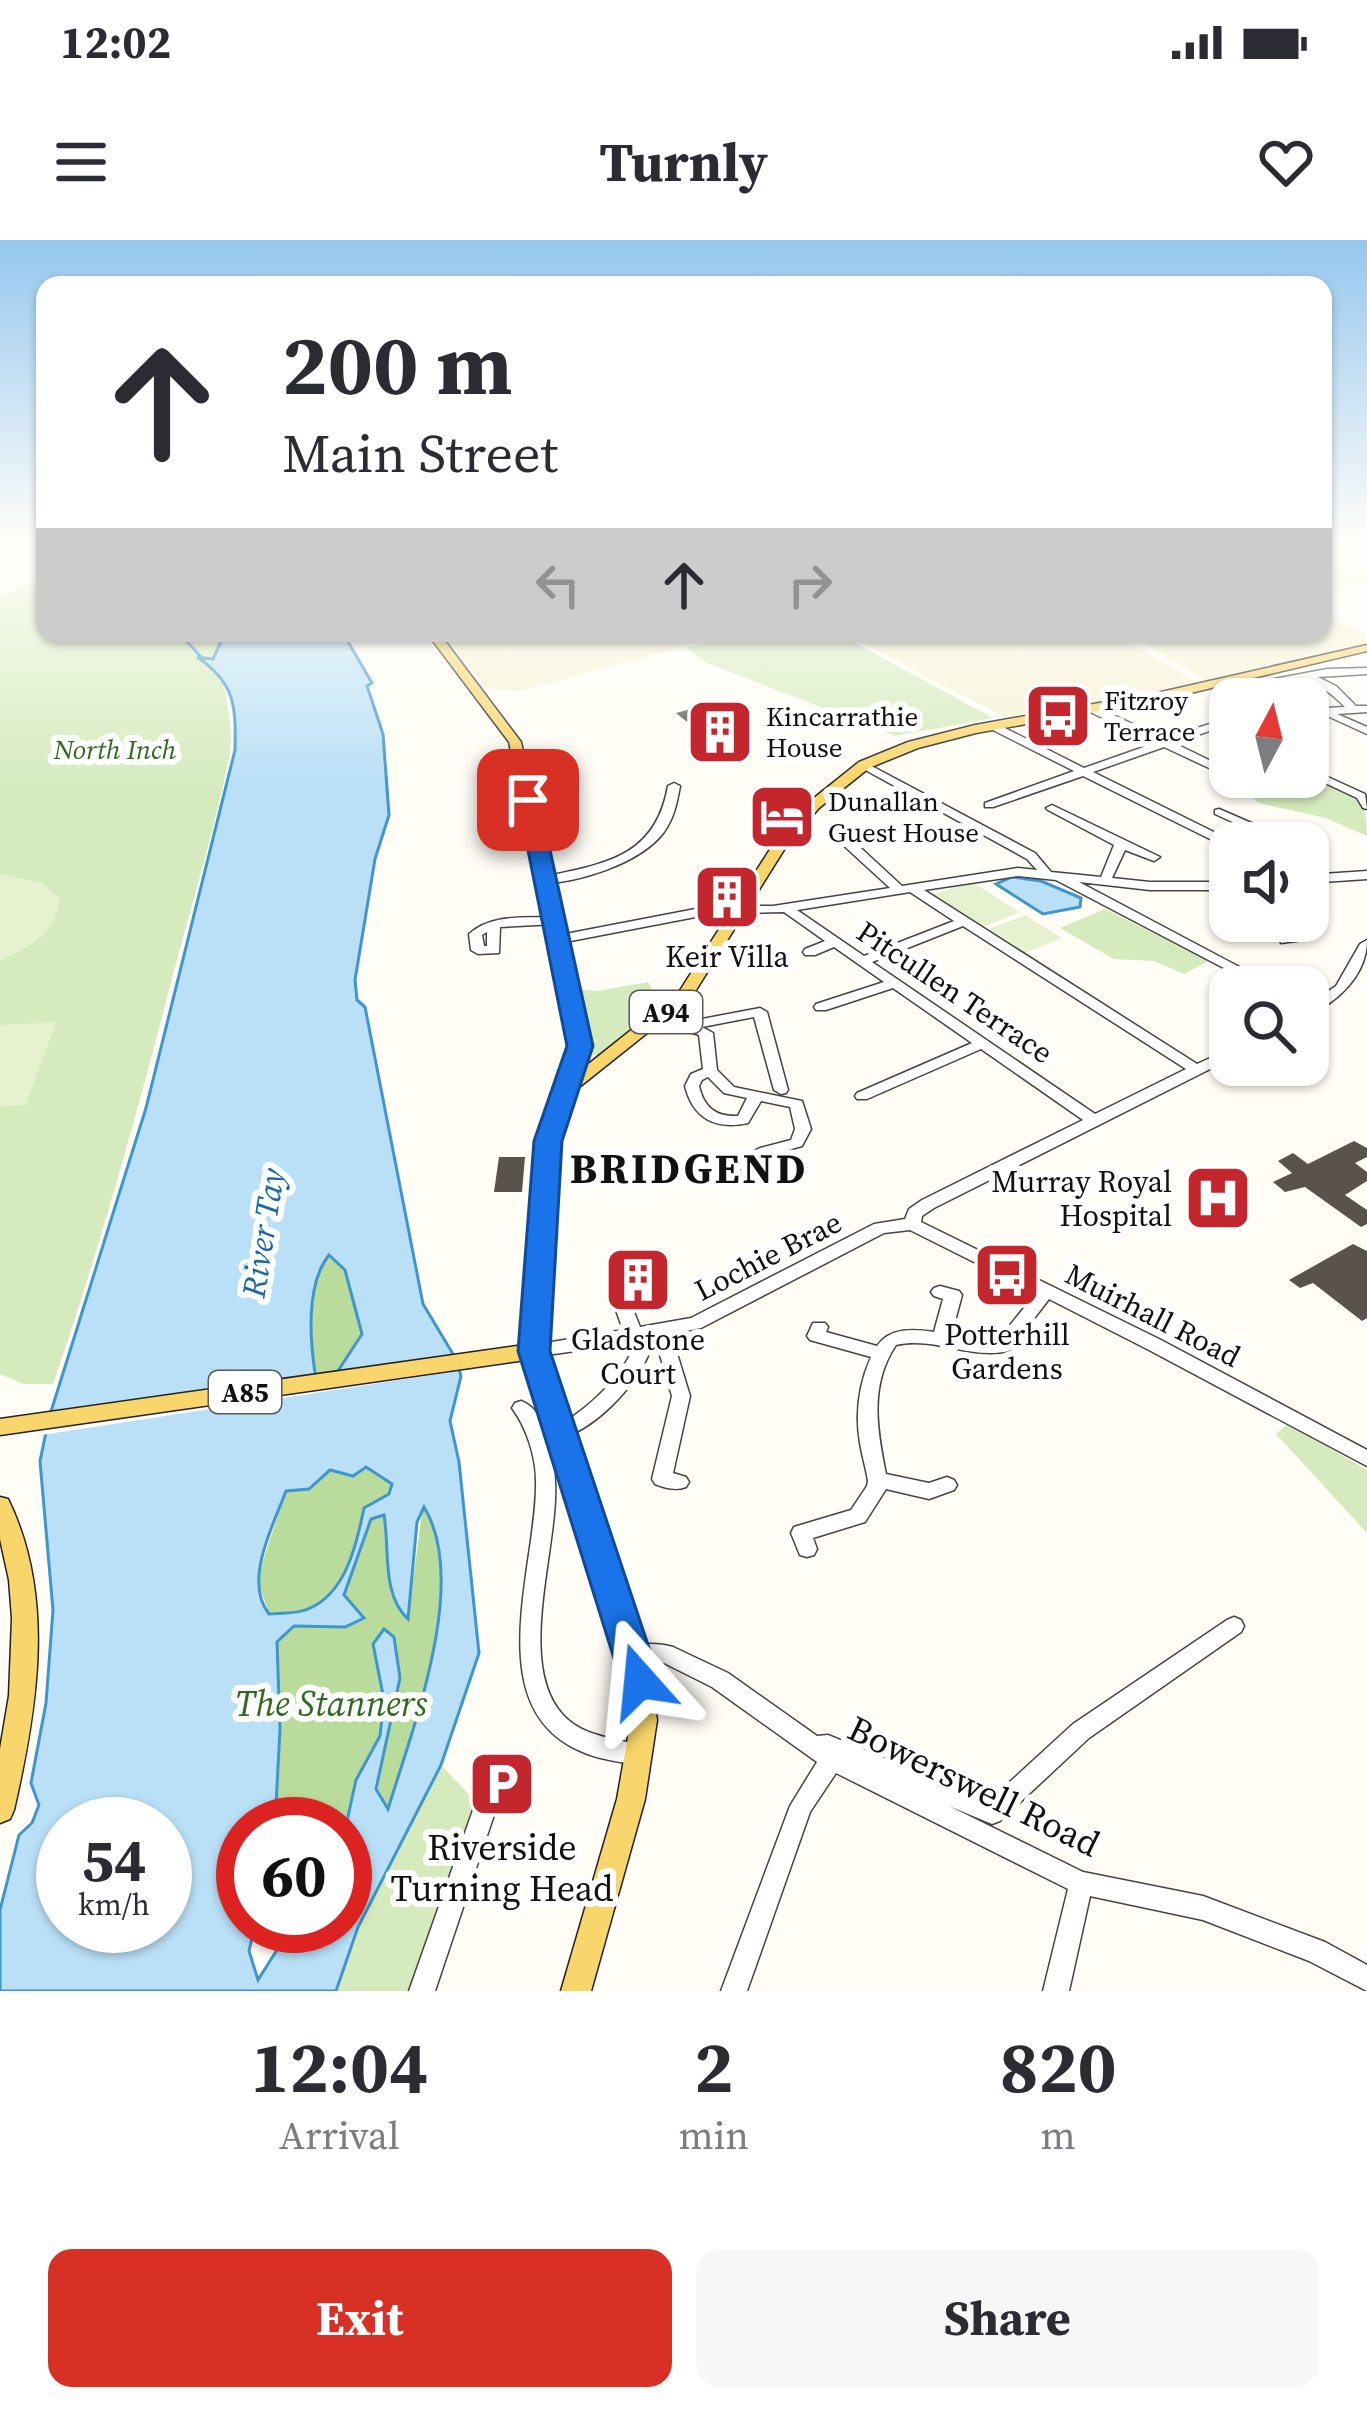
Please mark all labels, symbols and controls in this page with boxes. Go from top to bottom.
text: 12:02 [60,11,171,73]
text: Turnly [599,125,768,199]
icon: menu [48,129,114,195]
icon: heart [1253,129,1319,195]
text: 200 m [282,307,513,422]
icon: ahead [84,324,240,480]
text: Main Street [282,416,558,490]
icon: left [525,552,591,618]
icon: ahead [651,552,717,618]
icon: right [777,552,843,618]
north arrow [1209,678,1329,798]
map controls [1209,678,1329,1086]
bus stop icon: Fitzroy Terrace [1023,681,1093,751]
place label: Fitzroy Terrace [1104,682,1195,750]
building icon: Kincarrathie House [685,697,755,767]
place label: Kincarrathie House [766,698,918,766]
park label: North Inch [53,731,177,768]
pin [477,749,579,851]
icon: arrive [495,767,561,833]
hotel icon: Dunallan Guest House [747,782,817,852]
place label: Dunallan Guest House [828,783,979,851]
button: sound [1209,822,1329,942]
building icon: Keir Villa [692,862,762,932]
street label: Pitcullen Terrace [849,911,1061,1073]
place label: Keir Villa [665,936,789,977]
button: search [1209,966,1329,1086]
road number: A94 [630,991,702,1033]
district label: BRIDGEND [570,1139,808,1197]
place label: Murray Royal Hospital [991,1161,1172,1236]
hospital icon: Murray Royal Hospital [1183,1163,1253,1233]
water label: River Tay [230,1164,296,1302]
street label: Lochie Brae [688,1201,848,1311]
bus stop icon: Potterhill Gardens [972,1240,1042,1310]
building icon: Gladstone Court [603,1245,673,1315]
street label: Muirhall Road [1058,1253,1248,1377]
place label: Potterhill Gardens [944,1314,1070,1389]
place label: Gladstone Court [571,1319,705,1394]
road number: A85 [209,1371,281,1413]
position arrow [577,1618,703,1744]
park label: The Stanners [235,1679,428,1728]
street label: Bowerswell Road [840,1704,1108,1868]
parking icon: Riverside Turning Head [467,1749,537,1819]
speed limit sign: 60 [216,1797,372,1953]
text: 54 [81,1819,147,1901]
place label: Riverside Turning Head [391,1823,613,1913]
text: km/h [78,1884,150,1925]
text: 12:04 [250,2017,428,2116]
text: 2 [694,2017,733,2116]
text: 820 [999,2017,1117,2116]
text: Arrival [279,2109,400,2162]
text: min [679,2109,749,2162]
text: m [1040,2109,1076,2162]
button: Exit [48,2249,672,2387]
button: Share [696,2249,1319,2387]

